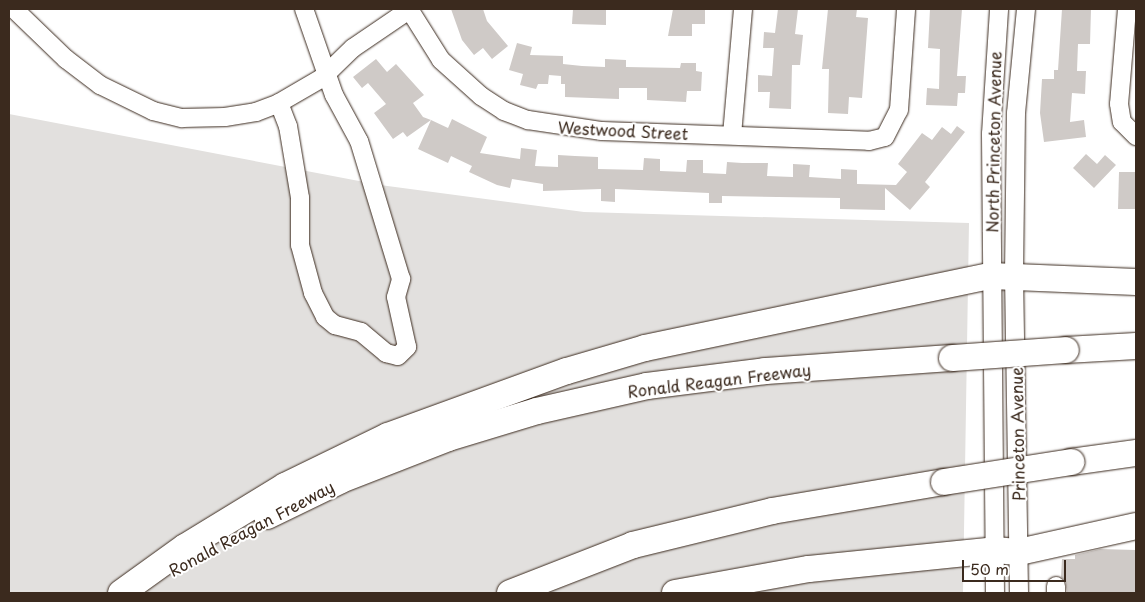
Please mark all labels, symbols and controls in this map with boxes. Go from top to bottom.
street label: North Princeton Avenue [982,51,1004,233]
street label: Westwood Street [557,117,689,143]
street label: Ronald Reagan Freeway [625,359,813,401]
street label: Princeton Avenue [1006,368,1028,500]
street label: Ronald Reagan Freeway [164,476,338,580]
scale bar [965,550,1069,582]
text: 50 m [970,557,1009,580]

